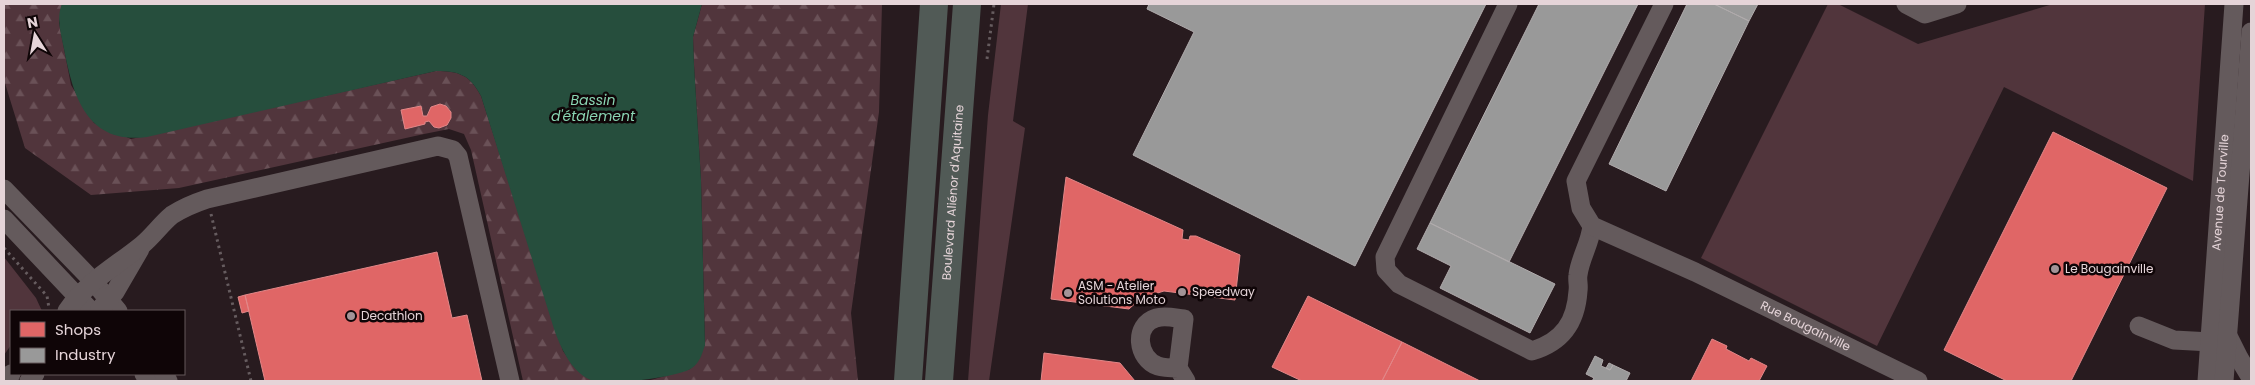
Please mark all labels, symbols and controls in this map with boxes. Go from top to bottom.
north arrow [10,10,60,60]
text: N [25,11,40,33]
water label: Bassin d'étalement [551,90,636,126]
street label: Boulevard Aliénor d'Aquitaine [938,104,967,281]
street label: Avenue de Tourville [2207,134,2233,251]
place label: Le Bougainville [2065,260,2153,277]
marker: Le Bougainville [2049,263,2061,275]
place label: ASM - Atelier Solutions Moto [1078,277,1166,308]
place label: Speedway [1192,283,1255,300]
marker: Speedway [1176,286,1188,298]
marker: ASM - Atelier Solutions Moto [1062,287,1074,299]
street label: Rue Bougainville [1758,296,1854,355]
place label: Decathlon [361,307,423,324]
legend [10,310,185,375]
marker: Decathlon [345,310,357,322]
text: Shops [55,319,101,340]
text: Industry [55,344,116,365]

